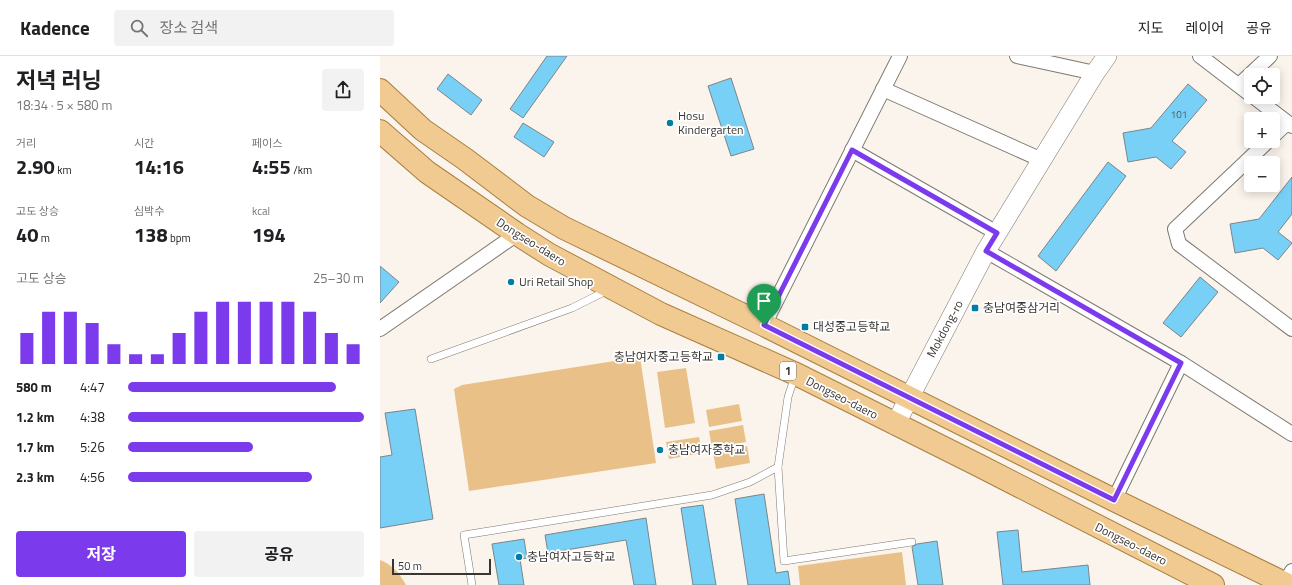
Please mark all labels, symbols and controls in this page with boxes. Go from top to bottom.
search box [114,10,394,46]
text: Kadence [20,13,90,42]
text: 장소 검색 [160,16,218,39]
icon: search [128,17,150,39]
text: 지도 [1138,17,1164,38]
text: 레이어 [1186,17,1224,38]
text: 공유 [1246,17,1272,38]
text: 저녁 러닝 [16,63,102,97]
map controls [1244,68,1280,192]
button: locate [1244,68,1280,104]
button: share [322,69,364,111]
text: 18:34 · 5 × 580 m [16,95,112,115]
place label: Hosu Kindergarten [678,106,743,139]
house number: 101 [1171,107,1187,122]
button: + [1244,112,1280,148]
marker: Hosu Kindergarten [665,118,675,128]
text: 거리 [16,135,36,151]
text: 시간 [134,135,154,151]
text: 페이스 [252,135,282,151]
text: 2.90 [16,151,55,182]
text: 14:16 [134,151,184,182]
text: 4:55 [252,151,291,182]
button: − [1244,156,1280,192]
text: km [55,162,72,178]
text: /km [291,162,312,178]
text: 고도 상승 [16,203,59,219]
text: 심박수 [134,203,164,219]
text: kcal [252,203,270,219]
street label: Dongseo-daero [493,213,570,270]
text: 40 [16,219,38,250]
text: 138 [134,219,168,250]
text: 194 [252,219,286,250]
text: m [38,230,50,246]
text: bpm [168,230,191,246]
text: 고도 상승 [16,268,67,288]
text: 25–30 m [313,268,364,288]
place label: Uri Retail Shop [519,272,593,291]
marker: Uri Retail Shop [506,277,516,287]
pin [747,284,781,325]
icon: arrive [753,290,775,312]
street label: Mokdong-ro [921,297,968,361]
place label: 충남여중삼거리 [983,298,1060,317]
marker: 충남여중삼거리 [970,303,980,313]
place label: 대성중고등학교 [813,317,890,336]
marker: 대성중고등학교 [800,322,810,332]
place label: 충남여자중고등학교 [614,347,713,366]
marker: 충남여자중고등학교 [716,352,726,362]
road number: 1 [780,362,796,380]
street label: Dongseo-daero [803,371,882,424]
text: 580 m [16,377,52,397]
text: 4:47 [80,377,105,397]
text: 1.2 km [16,407,54,427]
text: 4:38 [80,407,105,427]
text: 1.7 km [16,437,54,457]
text: 5:26 [80,437,105,457]
place label: 충남여자중학교 [668,440,745,459]
marker: 충남여자중학교 [655,445,665,455]
text: 2.3 km [16,467,54,487]
text: 4:56 [80,467,105,487]
street label: Dongseo-daero [1092,517,1171,570]
button: 저장 [16,531,186,577]
button: 공유 [194,531,364,577]
place label: 충남여자고등학교 [527,547,615,566]
marker: 충남여자고등학교 [514,552,524,562]
scale bar [392,557,491,576]
text: 50 m [398,558,422,574]

